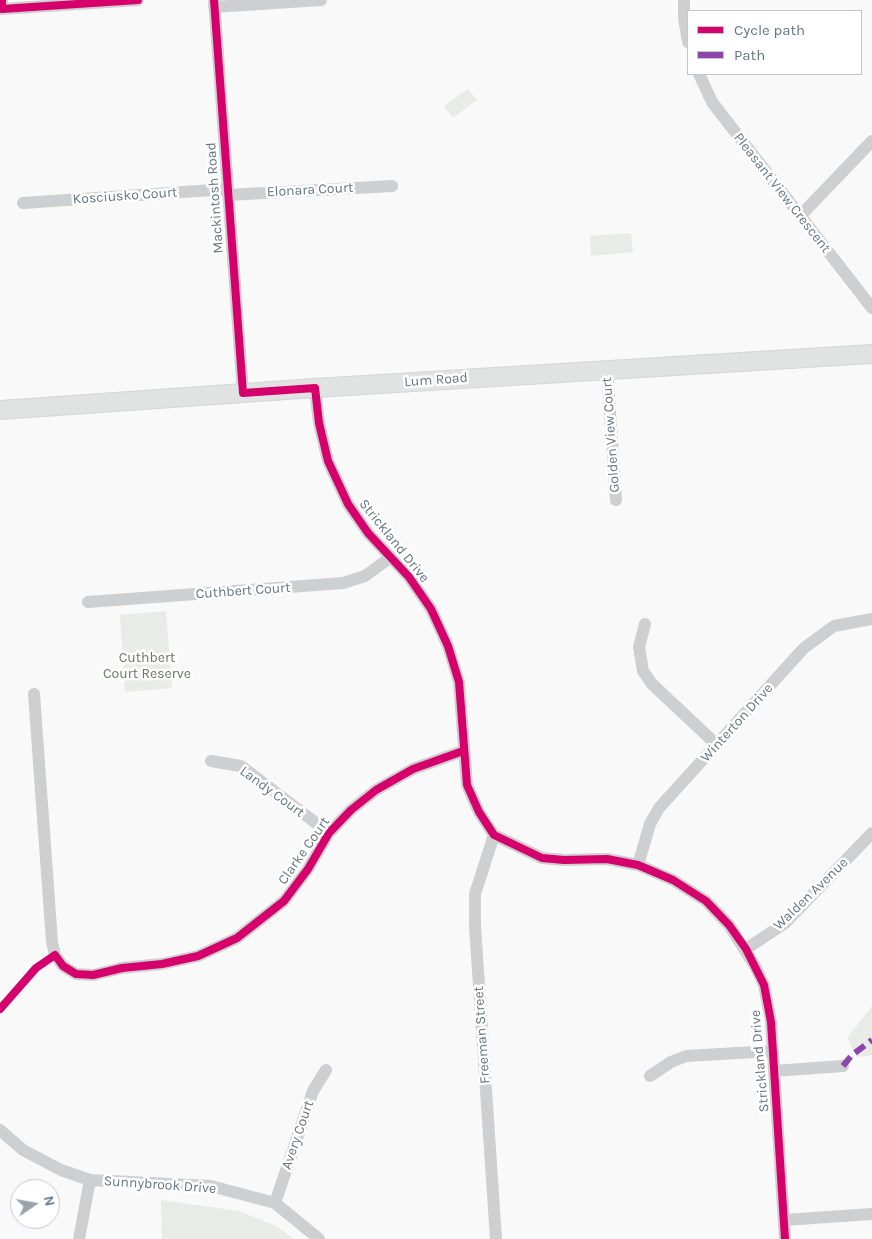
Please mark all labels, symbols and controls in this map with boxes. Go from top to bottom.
legend [687,10,862,75]
text: Cycle path [734,21,805,39]
text: Path [734,46,765,64]
street label: Pleasant View Crescent [730,130,834,256]
street label: Mackintosh Road [203,142,227,254]
street label: Elonara Court [266,179,354,201]
street label: Kosciusko Court [72,184,178,208]
street label: Lum Road [404,369,468,391]
street label: Golden View Court [599,377,623,493]
street label: Strickland Drive [355,496,433,586]
street label: Cuthbert Court [195,579,291,603]
park label: Cuthbert Court Reserve [103,650,191,682]
street label: Winterton Drive [697,680,777,766]
street label: Landy Court [236,763,308,821]
street label: Clarke Court [275,814,333,888]
street label: Walden Avenue [770,854,852,934]
street label: Freeman Street [470,986,494,1084]
street label: Strickland Drive [747,1009,773,1113]
street label: Avery Court [278,1098,318,1172]
street label: Sunnybrook Drive [103,1173,217,1197]
north arrow [10,1179,60,1229]
text: N [40,1194,59,1208]

